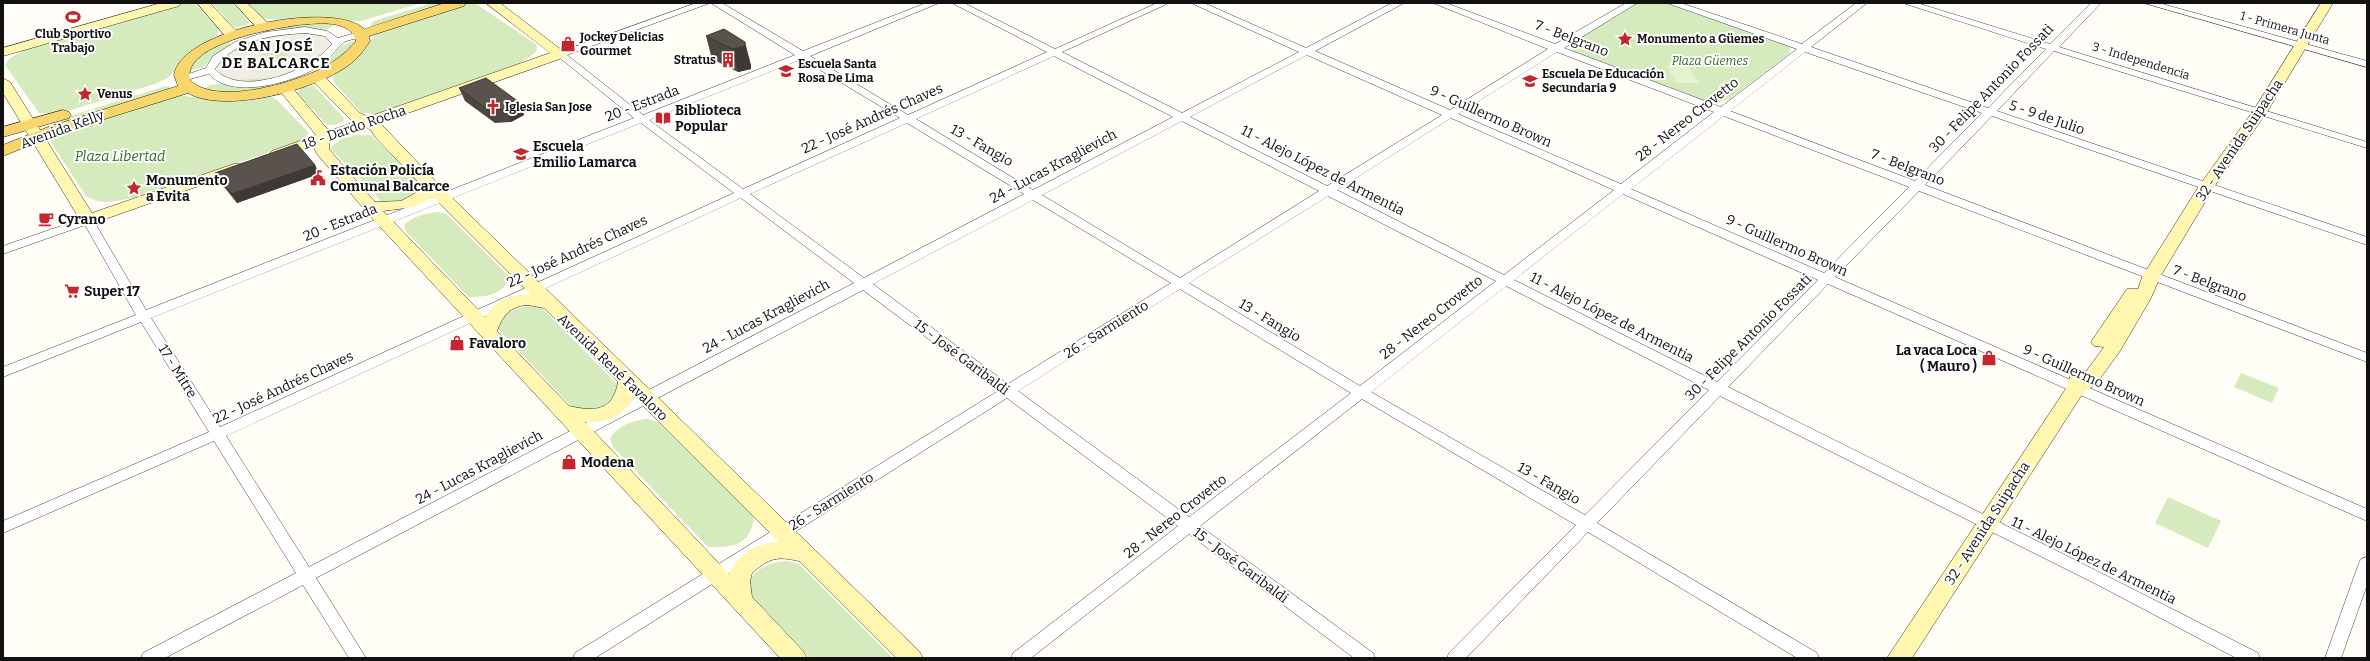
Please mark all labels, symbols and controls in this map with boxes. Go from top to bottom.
sports icon: Club Sportivo Trabajo [64,8,82,26]
street label: 1 - Primera Junta [2239,9,2332,48]
street label: 7 - Belgrano [1533,17,1611,60]
street label: 30 - Felipe Antonio Fossati [1926,21,2057,156]
place label: Club Sportivo Trabajo [35,27,111,56]
place label: Jockey Delicias Gourmet [579,30,664,58]
place icon: Monumento a Güemes [1616,30,1634,48]
place label: Monumento a Güemes [1637,32,1765,46]
shop icon: Jockey Delicias Gourmet [559,35,577,53]
district label: SAN JOSÉ DE BALCARCE [221,37,331,72]
street label: 3 - Independencia [2091,40,2192,83]
building icon: Stratus [719,51,737,69]
place label: Stratus [674,53,716,67]
park label: Plaza Güemes [1672,54,1749,68]
place label: Escuela Santa Rosa De Lima [798,57,877,85]
school or university icon: Escuela Santa Rosa De Lima [777,62,795,80]
place label: Escuela De Educación Secundaria 9 [1542,67,1664,95]
school or university icon: Escuela De Educación Secundaria 9 [1521,72,1539,90]
street label: 28 - Nereo Crovetto [1632,74,1742,165]
street label: 32 - Avenida Suipacha [2192,76,2287,205]
street label: 22 - José Andrés Chaves [799,80,945,157]
street label: 20 - Estrada [603,81,682,125]
street label: 9 - Guillermo Brown [1427,82,1554,151]
place icon: Venus [76,85,94,103]
place label: Venus [97,87,133,101]
street label: 5 - 9 de Julio [2007,97,2087,138]
church icon: Iglesia San Jose [484,98,502,116]
place label: Iglesia San Jose [505,100,592,114]
street label: 18 - Dardo Rocha [300,102,409,153]
place label: Biblioteca Popular [675,102,741,135]
street label: Avenida Kelly [18,106,107,152]
library icon: Biblioteca Popular [654,109,672,127]
street label: 13 - Fangio [947,121,1016,170]
street label: 11 - Alejo López de Armentia [1238,122,1408,219]
street label: 24 - Lucas Kraglievich [987,126,1120,207]
place label: Escuela Emilio Lamarca [533,138,637,171]
school or university icon: Escuela Emilio Lamarca [512,145,530,163]
street label: 7 - Belgrano [1869,146,1947,189]
park label: Plaza Libertad [75,148,165,165]
place label: Estación Policía Comunal Balcarce [330,162,450,195]
public building icon: Estación Policía Comunal Balcarce [309,169,327,187]
place label: Monumento a Evita [146,172,227,205]
place icon: Monumento a Evita [125,179,143,197]
street label: 20 - Estrada [301,200,380,245]
cafe icon: Cyrano [37,210,55,228]
place label: Cyrano [58,211,105,228]
street label: 22 - José Andrés Chaves [504,211,650,291]
street label: 9 - Guillermo Brown [1723,211,1850,280]
street label: 7 - Belgrano [2171,262,2249,305]
street label: 11 - Alejo López de Armentia [1527,269,1697,366]
street label: 30 - Felipe Antonio Fossati [1682,271,1815,404]
street label: 28 - Nereo Crovetto [1376,272,1486,363]
street label: 24 - Lucas Kraglievich [700,276,833,357]
supermarket icon: Super 17 [63,282,81,300]
place label: Super 17 [84,283,140,300]
street label: 13 - Fangio [1236,295,1304,346]
street label: 26 - Sarmiento [1061,297,1152,362]
street label: Avenida René Favaloro [554,310,671,425]
street label: 15 - José Garibaldi [911,316,1013,399]
shop icon: Favaloro [448,334,466,352]
place label: Favaloro [469,335,526,352]
street label: 17 - Mitre [155,341,201,401]
street label: 9 - Guillermo Brown [2020,341,2147,410]
place label: La vaca Loca ( Mauro ) [1896,342,1977,375]
street label: 22 - José Andrés Chaves [210,347,356,427]
shop icon: La vaca Loca ( Mauro ) [1980,349,1998,367]
street label: 24 - Lucas Kraglievich [413,427,546,508]
shop icon: Modena [560,453,578,471]
place label: Modena [581,454,634,471]
street label: 32 - Avenida Suipacha [1941,458,2034,588]
street label: 13 - Fangio [1514,459,1583,508]
street label: 26 - Sarmiento [786,469,877,534]
street label: 28 - Nereo Crovetto [1120,471,1230,562]
street label: 11 - Alejo López de Armentia [2009,513,2179,608]
street label: 15 - José Garibaldi [1190,524,1292,607]

